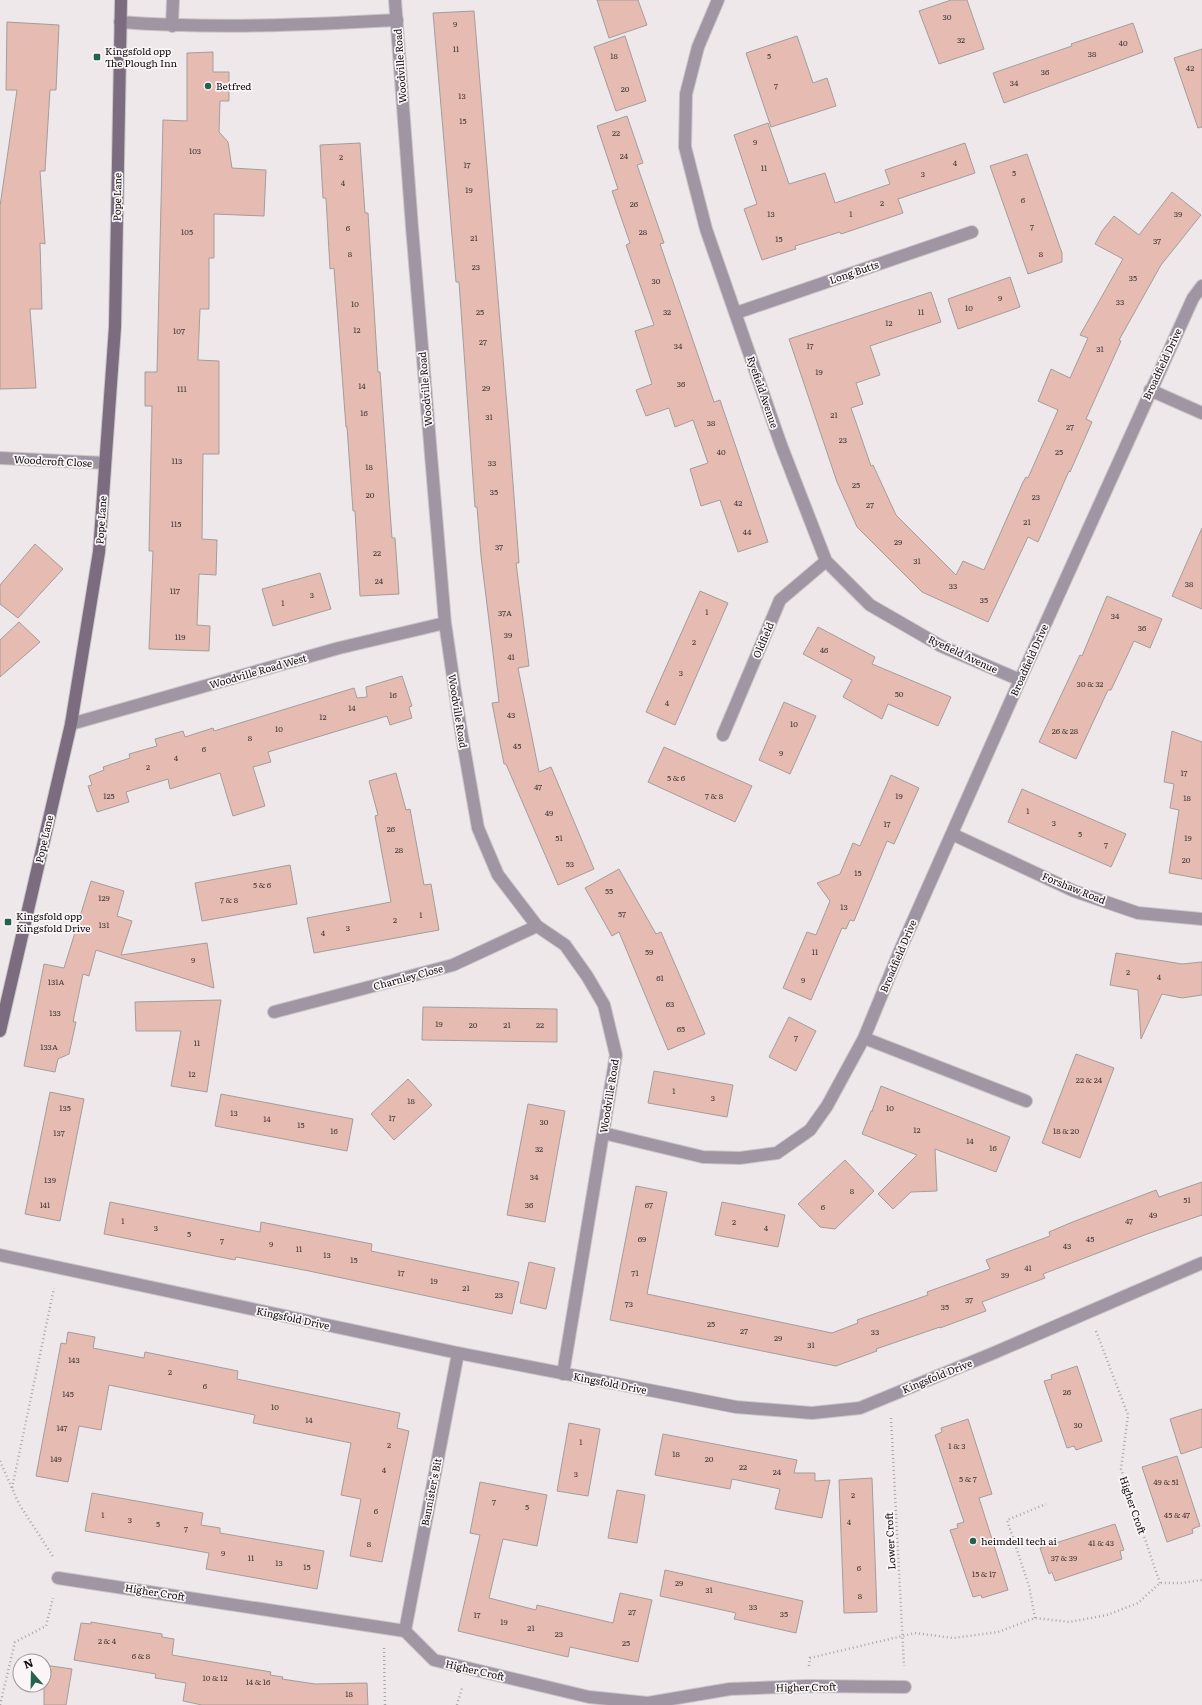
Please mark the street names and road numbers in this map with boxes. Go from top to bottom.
street label: Woodville Road [389,28,410,104]
street label: Pope Lane [109,173,124,221]
street label: Long Butts [827,256,881,287]
street label: Broadfield Drive [1138,325,1185,402]
street label: Woodville Road [414,351,435,427]
street label: Ryefield Avenue [744,354,783,430]
street label: Woodcroft Close [14,451,92,470]
street label: Pope Lane [91,495,110,545]
street label: Oldfield [748,620,777,660]
street label: Broadfield Drive [1006,621,1051,698]
street label: Ryefield Avenue [926,631,1000,676]
street label: Woodville Road West [208,649,308,692]
street label: Woodville Road [445,673,472,749]
street label: Pope Lane [31,814,56,864]
street label: Forshaw Road [1040,868,1108,907]
street label: Broadfield Drive [875,917,920,994]
street label: Charnley Close [371,960,444,993]
street label: Woodville Road [595,1058,622,1134]
street label: Kingsfold Drive [255,1302,331,1333]
street label: Kingsfold Drive [899,1355,974,1396]
street label: Kingsfold Drive [572,1368,648,1397]
street label: Bannister's Bit [417,1457,444,1527]
street label: Higher Croft [1117,1474,1151,1536]
street label: Lower Croft [880,1511,898,1570]
street label: Higher Croft [124,1579,187,1604]
street label: Higher Croft [444,1655,507,1684]
street label: Higher Croft [776,1678,837,1695]

